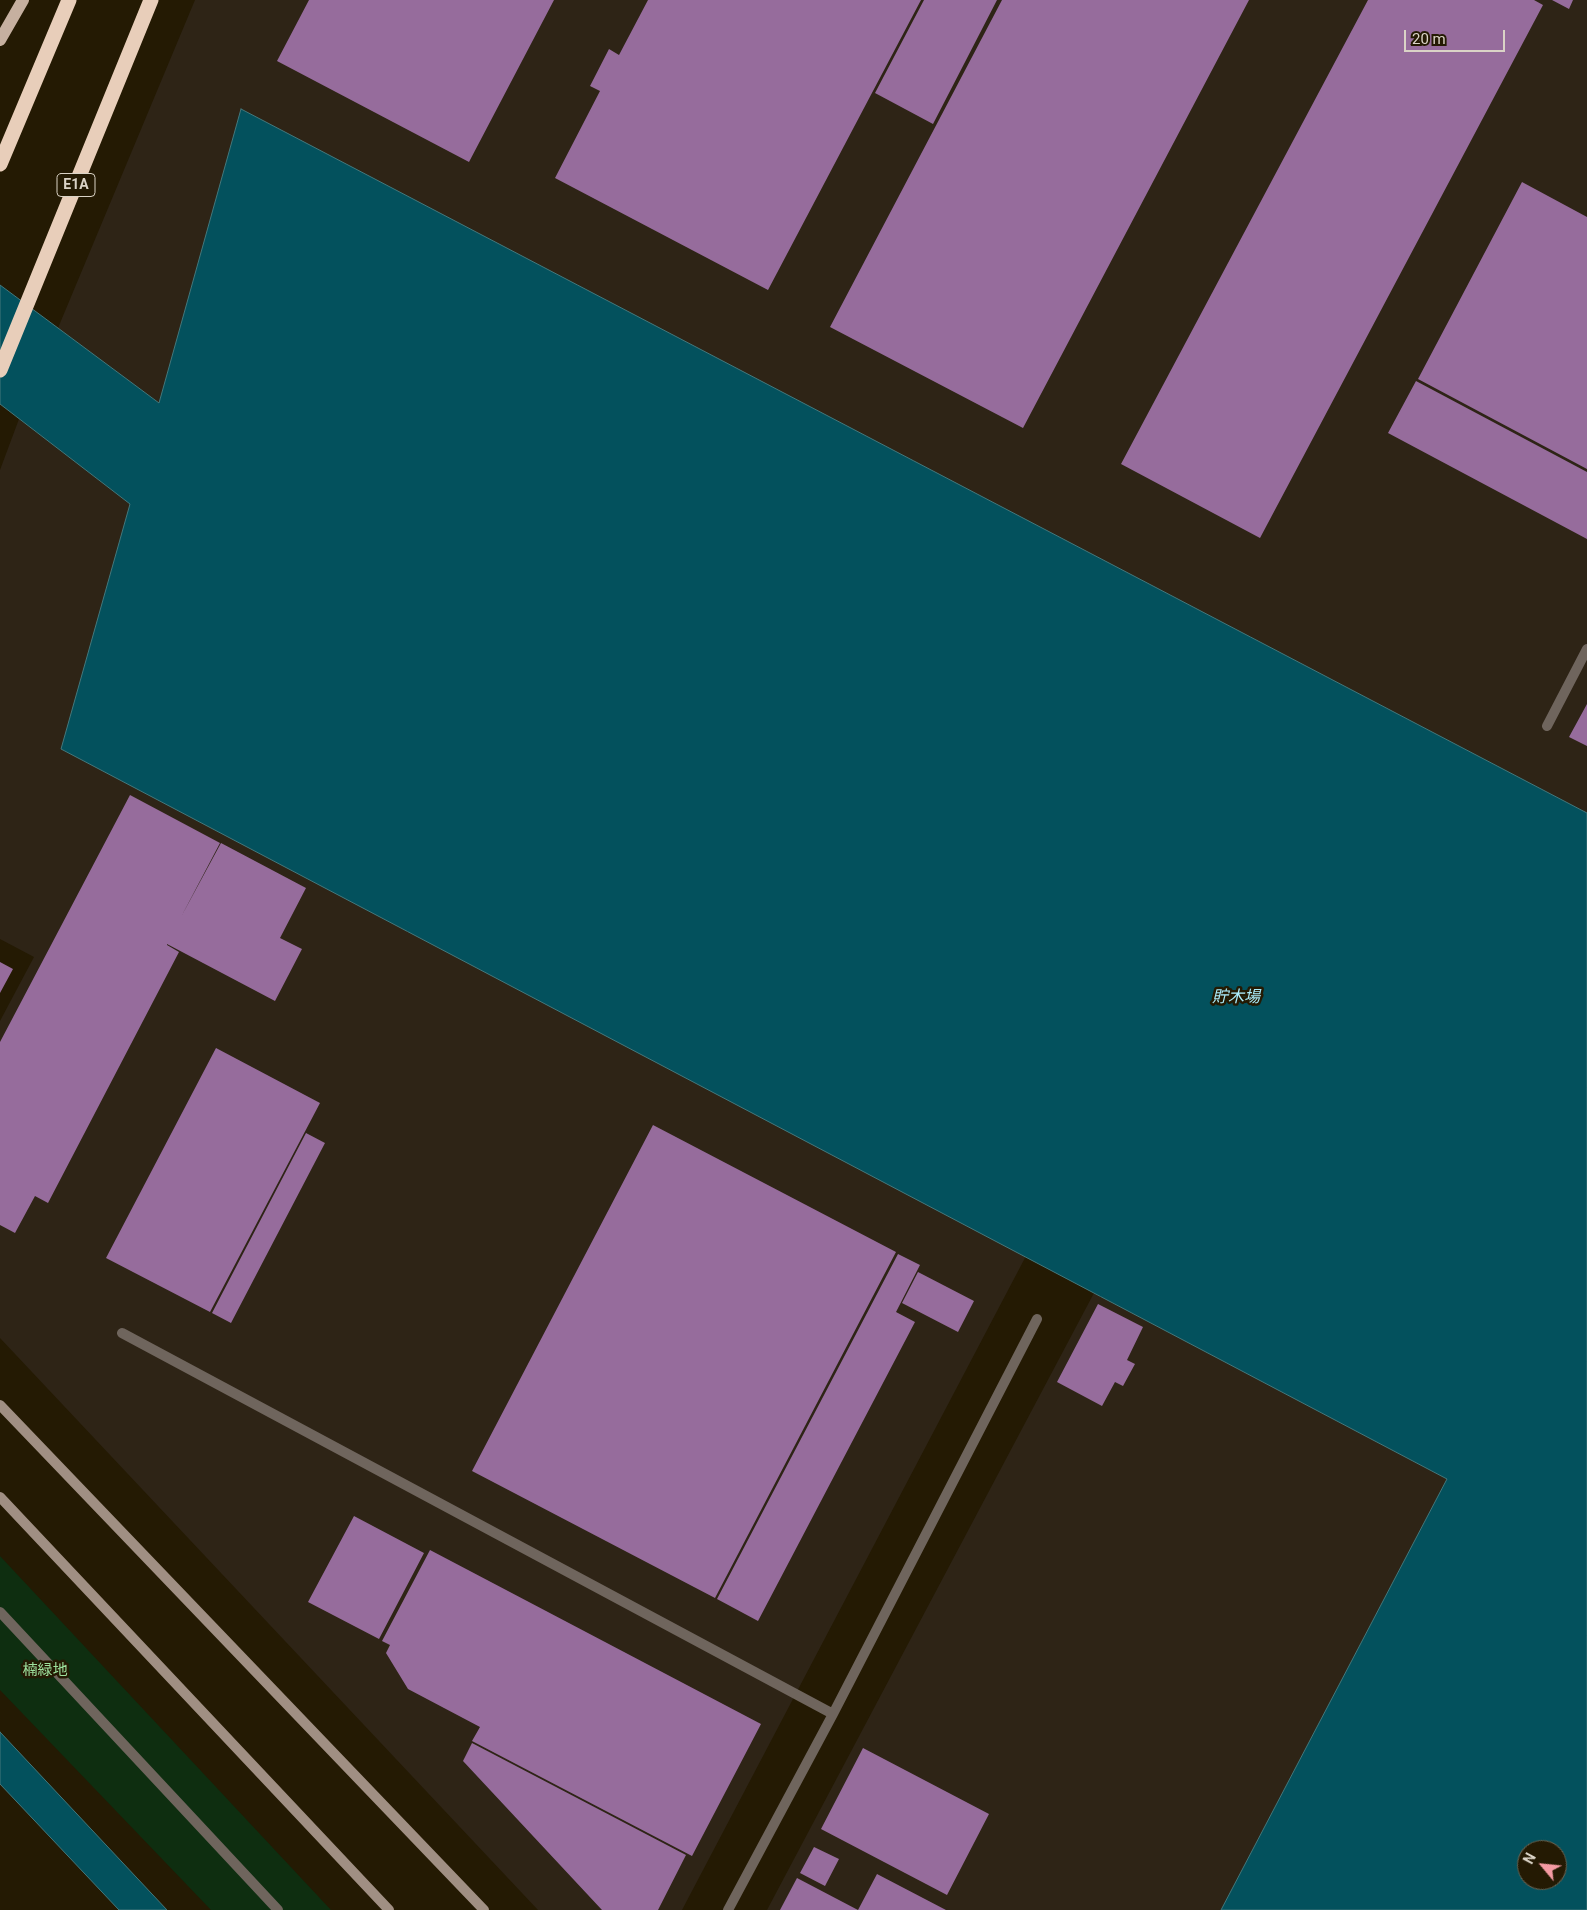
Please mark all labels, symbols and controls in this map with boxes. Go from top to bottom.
scale bar [1407,20,1508,52]
text: 20 m [1412,30,1446,48]
road number: E1A [57,174,95,196]
water label: 貯木場 [1212,988,1260,1008]
park label: 楠緑地 [23,1662,67,1680]
north arrow [1517,1840,1567,1890]
text: N [1520,1850,1539,1867]

